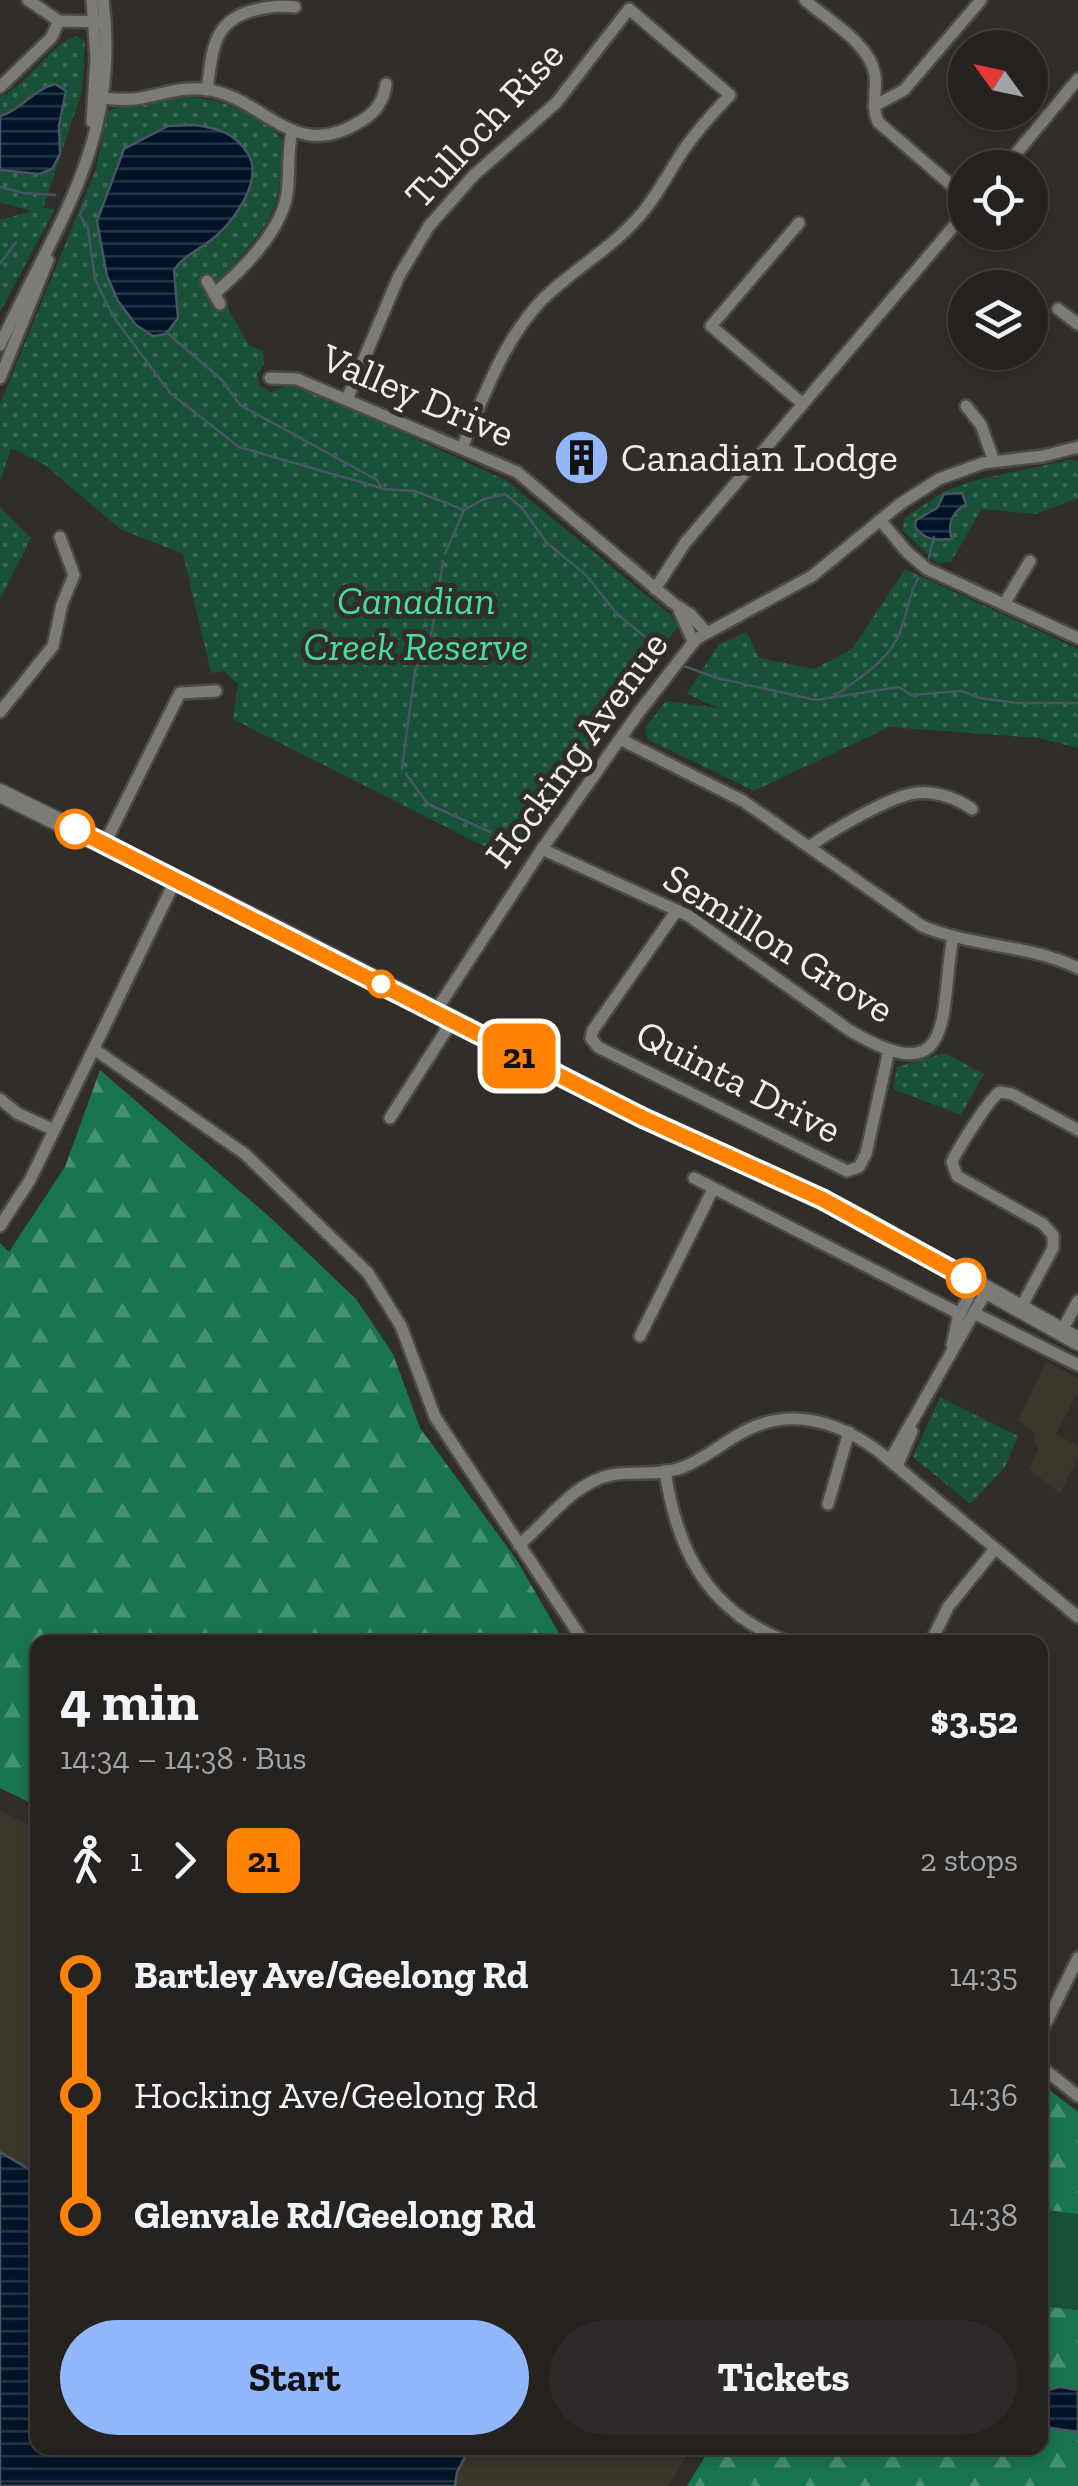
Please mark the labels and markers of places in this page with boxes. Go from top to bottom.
building icon: Canadian Lodge [552,427,612,487]
place label: Canadian Lodge [621,433,898,481]
unlabelled marker [56,810,94,848]
unlabelled marker [368,971,394,997]
unlabelled marker [947,1259,985,1297]

